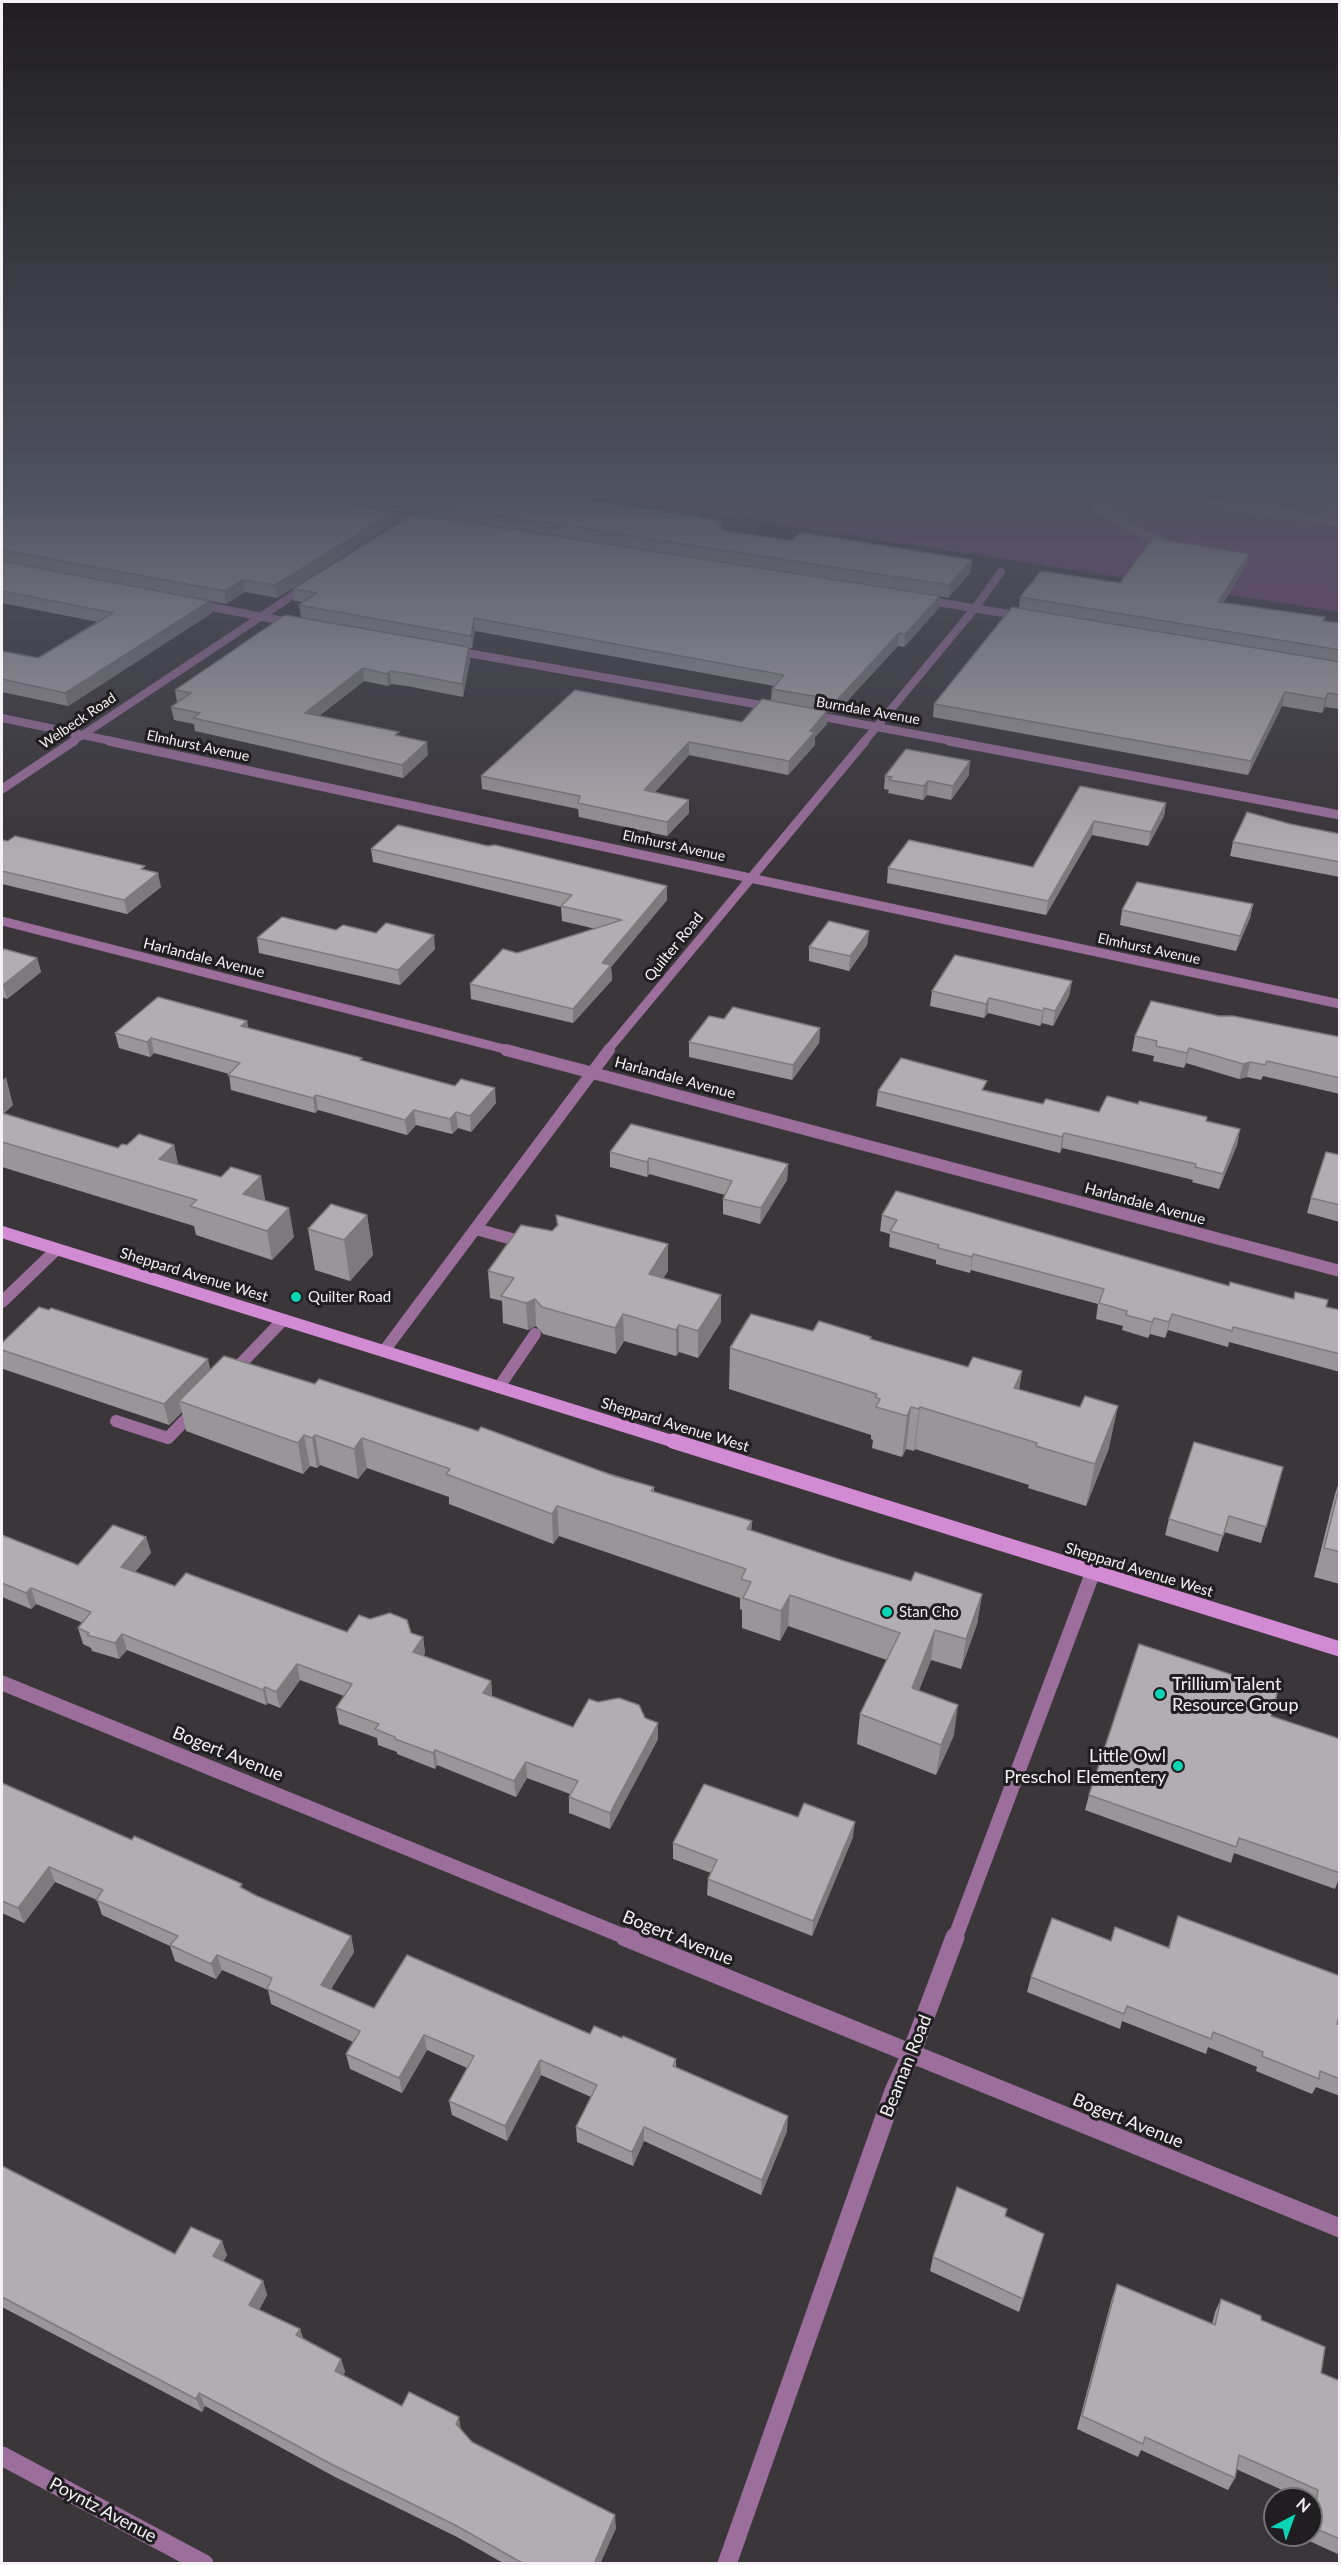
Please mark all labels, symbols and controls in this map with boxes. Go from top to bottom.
street label: Welbeck Road [37,689,119,753]
street label: Burndale Avenue [815,694,921,728]
street label: Elmhurst Avenue [145,727,251,765]
street label: Elmhurst Avenue [621,827,727,865]
street label: Quilter Road [641,909,707,985]
street label: Elmhurst Avenue [1096,930,1202,968]
street label: Harlandale Avenue [142,934,266,982]
street label: Harlandale Avenue [613,1053,737,1103]
street label: Harlandale Avenue [1083,1179,1207,1229]
street label: Sheppard Avenue West [118,1244,270,1306]
place label: Quilter Road [308,1288,391,1306]
marker: Quilter Road [289,1290,303,1304]
street label: Sheppard Avenue West [599,1394,751,1456]
street label: Sheppard Avenue West [1063,1539,1215,1601]
place label: Stan Cho [899,1603,959,1621]
marker: Stan Cho [880,1605,894,1619]
place label: Trillium Talent Resource Group [1172,1673,1298,1716]
marker: Trillium Talent Resource Group [1153,1687,1167,1701]
street label: Bogert Avenue [169,1722,287,1786]
place label: Little Owl Preschol Elementery [1004,1745,1166,1788]
marker: Little Owl Preschol Elementery [1171,1759,1185,1773]
street label: Bogert Avenue [619,1906,737,1970]
street label: Beaman Road [876,2012,936,2120]
street label: Bogert Avenue [1069,2089,1187,2153]
street label: Poyntz Avenue [46,2473,160,2547]
north arrow [1263,2487,1323,2547]
text: N [1293,2493,1315,2516]

